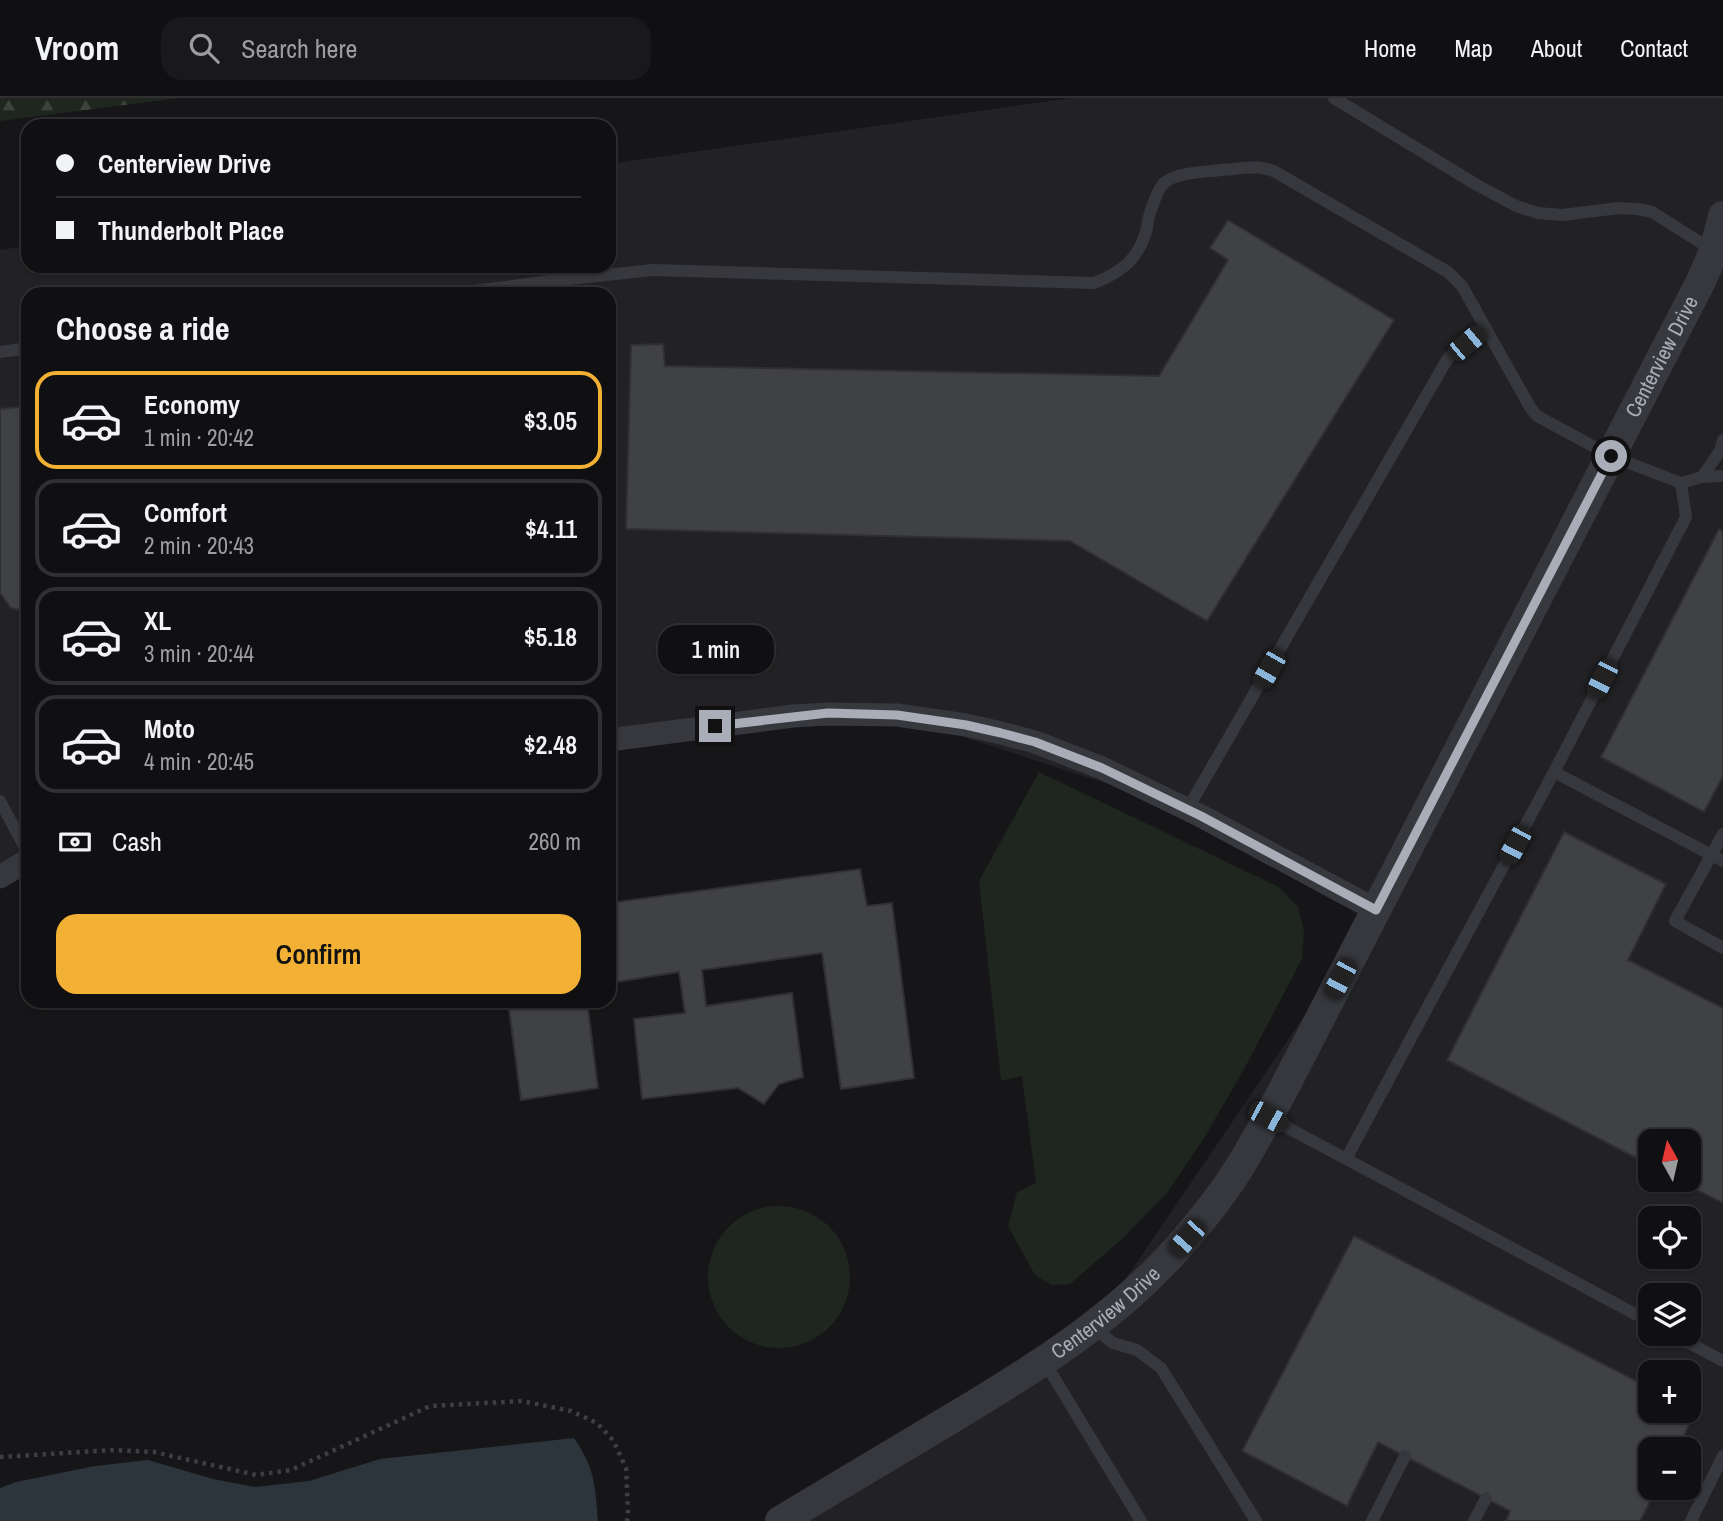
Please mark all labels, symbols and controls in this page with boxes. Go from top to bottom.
search box [161,17,651,80]
text: Vroom [35,26,119,70]
icon: search [185,29,223,67]
text: Search here [241,31,357,66]
text: Home [1364,32,1416,64]
text: Map [1454,32,1493,64]
text: About [1531,32,1582,64]
text: Contact [1620,32,1688,64]
text: Centerview Drive [98,146,271,181]
text: Thunderbolt Place [98,213,284,248]
street label: Centerview Drive [1618,291,1705,422]
text: Choose a ride [56,307,230,350]
car [1445,321,1490,365]
text: Economy [144,387,240,422]
icon: car [60,389,123,452]
text: $3.05 [524,403,577,438]
text: 1 min · 20:42 [144,422,254,453]
route start [1595,440,1627,472]
text: Comfort [144,495,227,530]
icon: car [60,497,123,560]
text: $4.11 [525,511,577,546]
text: 2 min · 20:43 [144,530,254,561]
text: XL [144,603,171,638]
icon: car [60,605,123,668]
text: $5.18 [524,619,577,654]
callout: 1 min [657,624,773,674]
text: 1 min [692,634,740,665]
text: 3 min · 20:44 [144,638,254,669]
car [1250,646,1289,692]
car [1584,656,1621,702]
route end [699,710,731,742]
text: Moto [144,711,195,746]
icon: car [60,713,123,776]
text: $2.48 [524,727,577,762]
text: 4 min · 20:45 [144,746,254,777]
car [1496,822,1535,868]
icon: cash [56,823,94,861]
text: Cash [112,824,162,859]
text: 260 m [529,826,581,857]
button: Confirm [56,914,581,994]
car [1321,956,1360,1002]
car [1245,1098,1292,1136]
north arrow [1638,1129,1701,1192]
map controls [1638,1129,1701,1500]
button: locate [1638,1206,1701,1269]
car [1166,1215,1209,1261]
street label: Centerview Drive [1045,1260,1166,1366]
button: layers [1638,1283,1701,1346]
button: + [1638,1360,1701,1423]
button: − [1638,1437,1701,1500]

